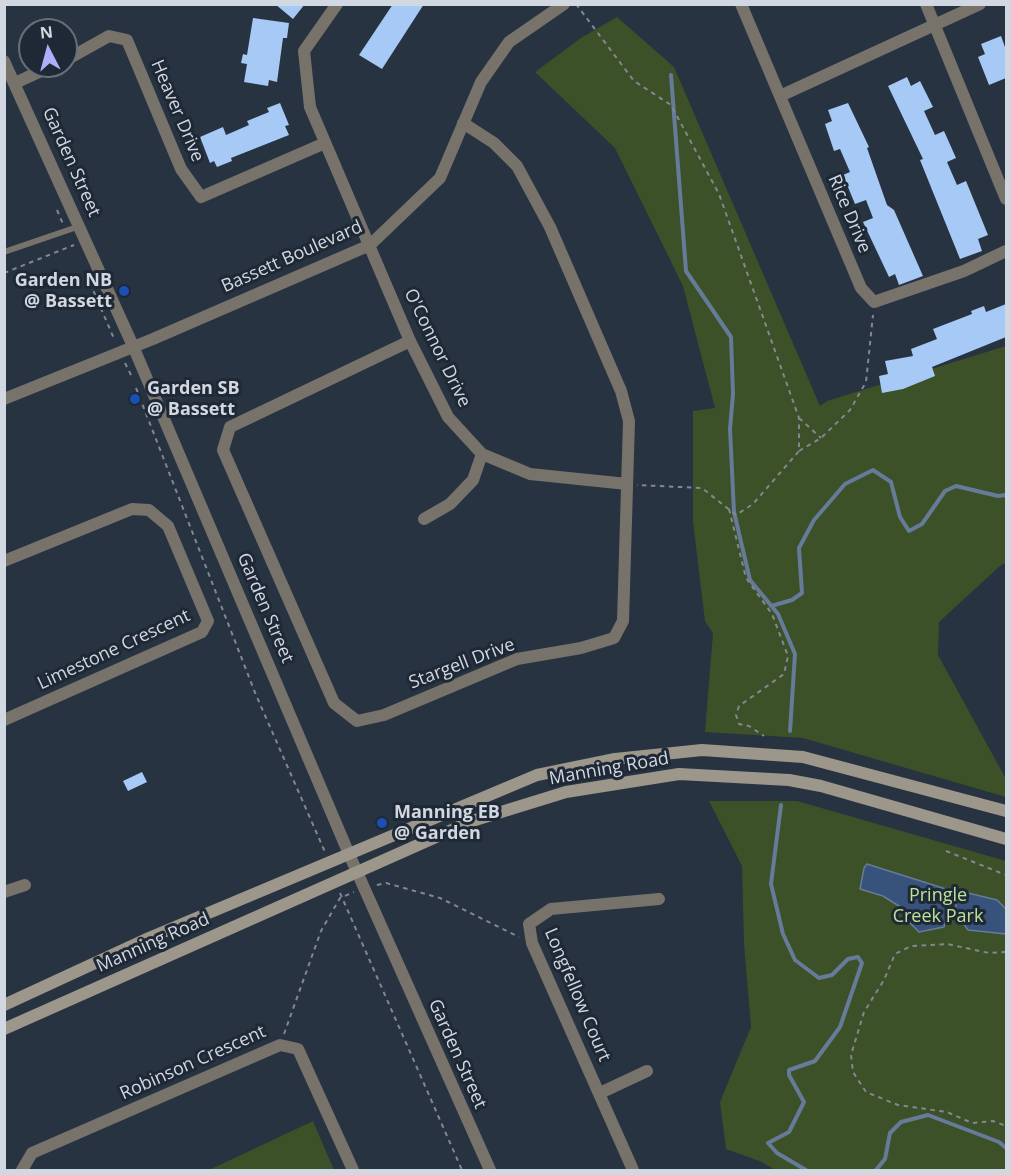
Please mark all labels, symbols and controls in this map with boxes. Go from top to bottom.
north arrow [18,18,78,78]
text: N [39,20,54,44]
street label: Heaver Drive [146,57,208,165]
street label: Garden Street [37,104,105,220]
street label: Rice Drive [823,172,875,256]
street label: Bassett Boulevard [218,216,366,298]
place label: Garden NB @ Bassett [15,270,112,312]
marker: Garden NB @ Bassett [117,284,131,298]
street label: O'Connor Drive [399,285,475,411]
place label: Garden SB @ Bassett [147,378,240,420]
marker: Garden SB @ Bassett [128,392,142,406]
street label: Garden Street [232,550,298,666]
street label: Limestone Crescent [34,605,194,695]
street label: Stargell Drive [406,634,518,694]
street label: Manning Road [547,748,671,790]
place label: Manning EB @ Garden [394,802,500,844]
marker: Manning EB @ Garden [375,816,389,830]
park label: Pringle Creek Park [893,885,983,928]
street label: Manning Road [93,908,213,978]
street label: Longfellow Court [539,925,615,1065]
street label: Garden Street [423,996,491,1112]
street label: Robinson Crescent [117,1021,269,1105]

